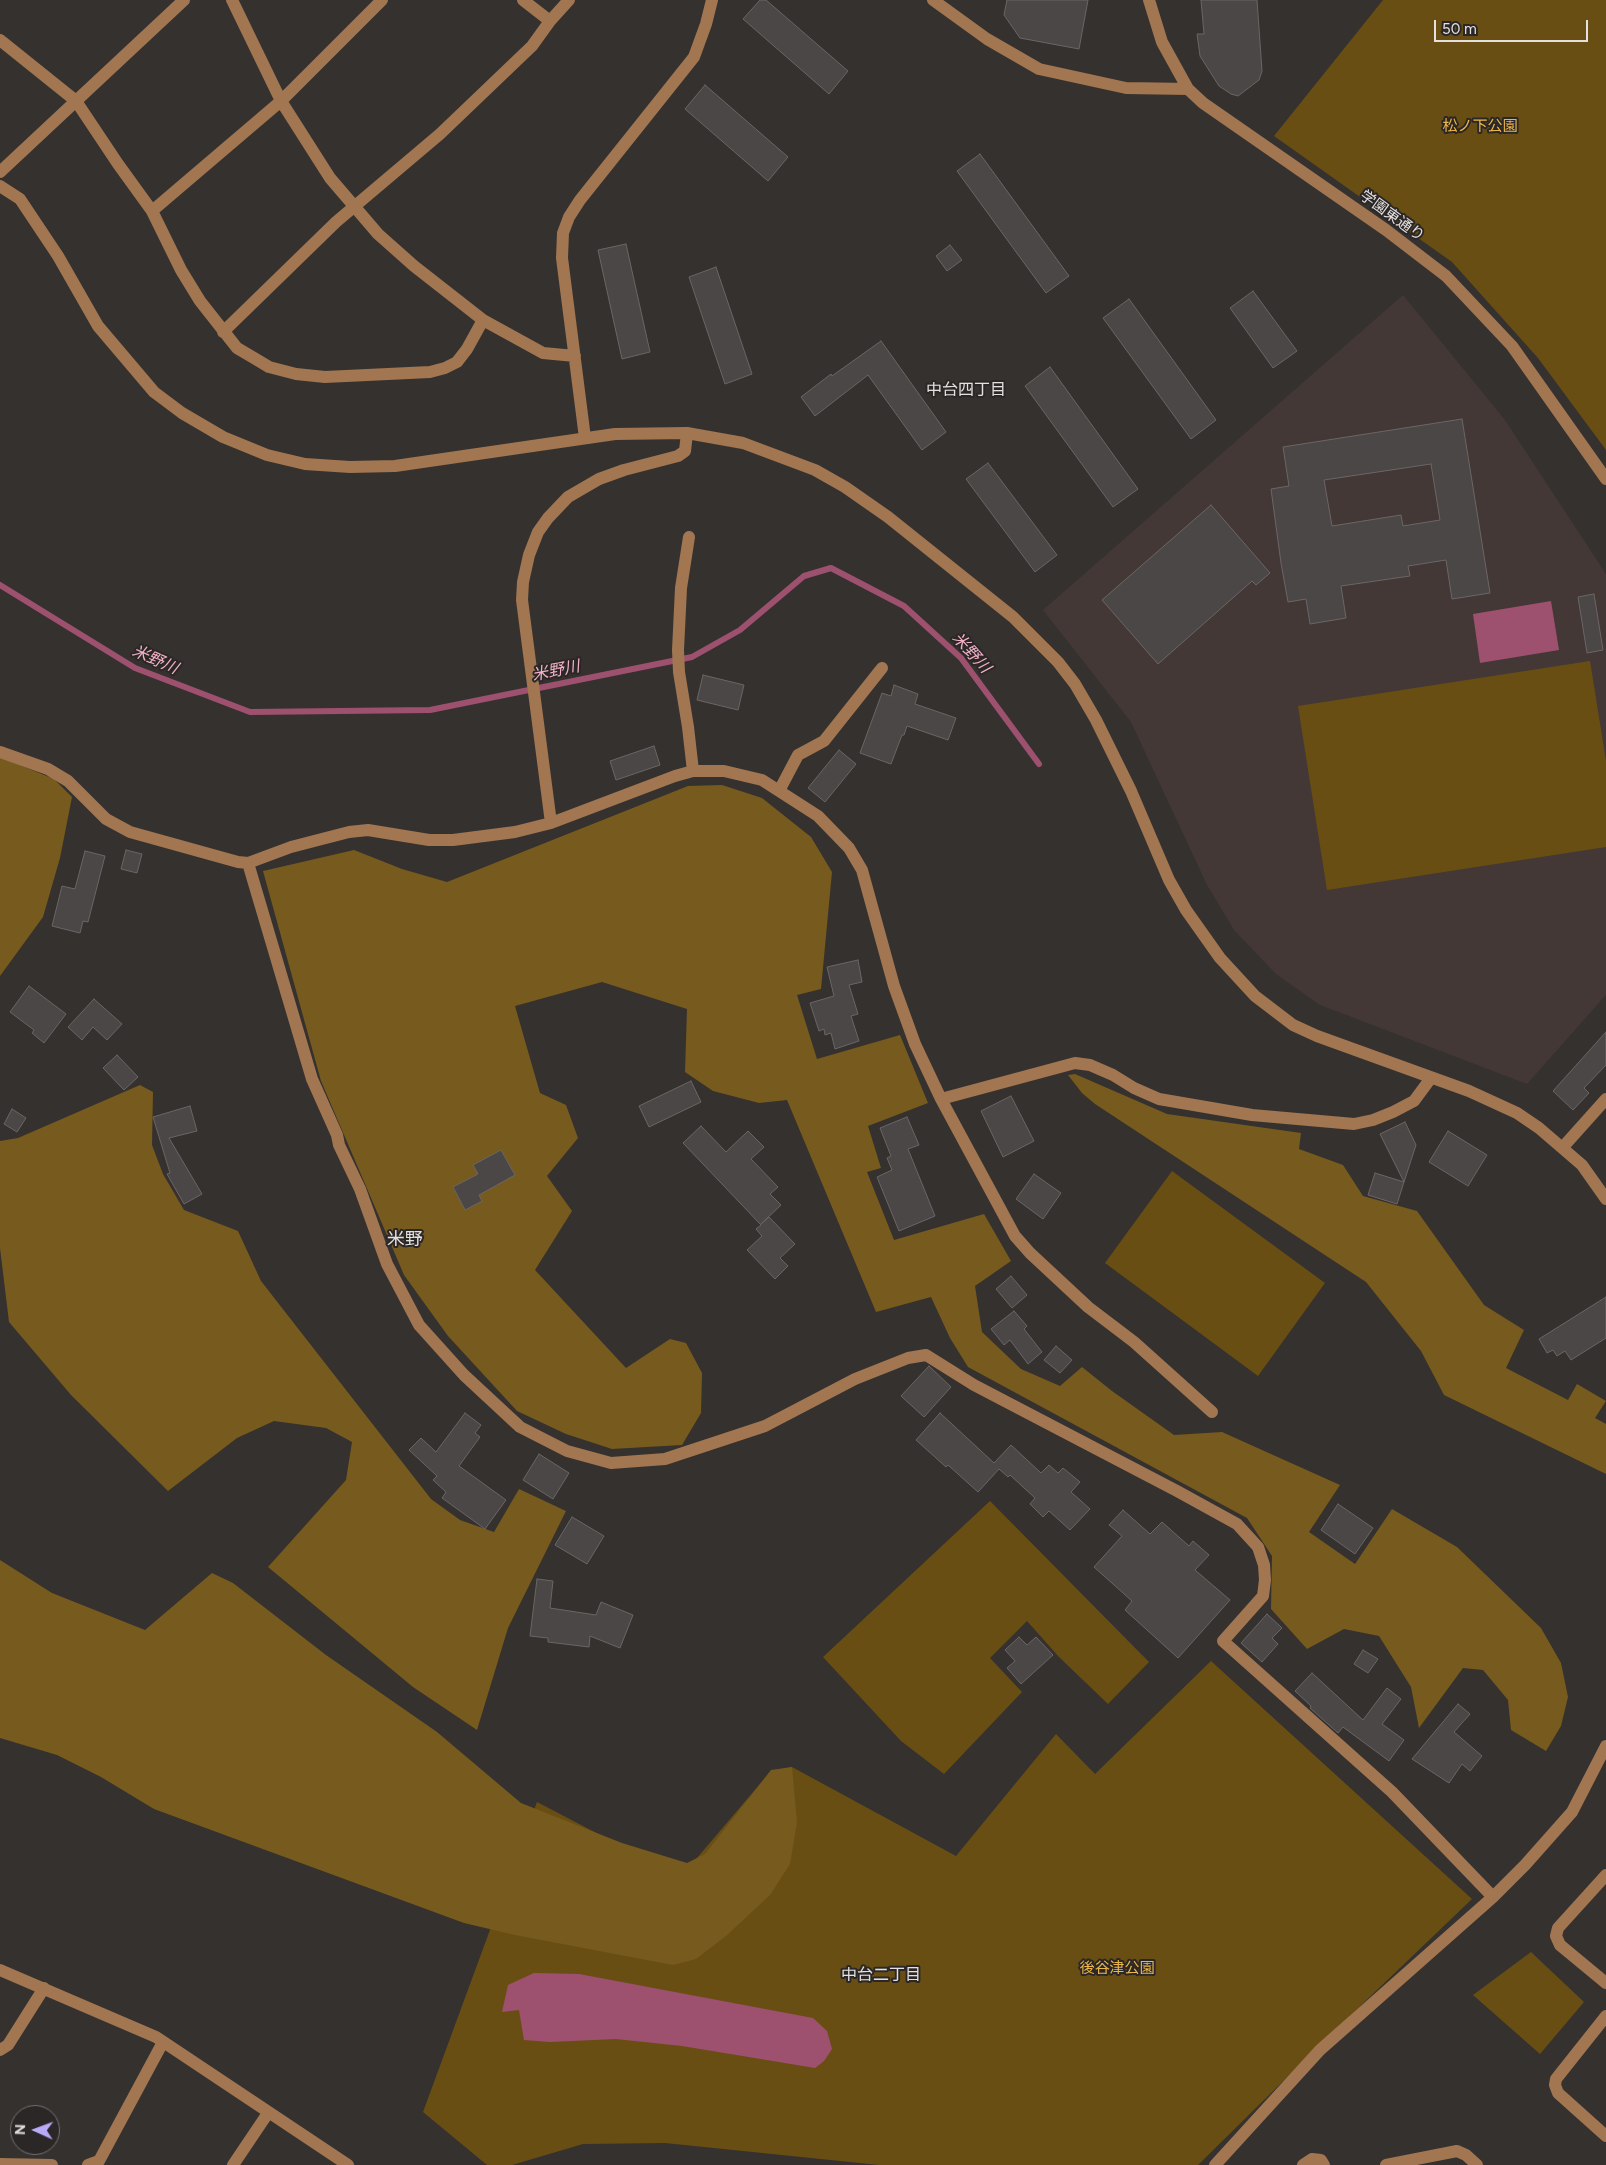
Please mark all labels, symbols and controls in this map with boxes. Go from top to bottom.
scale bar [1436,10,1590,42]
text: 50 m [1442,20,1477,38]
park label: 松ノ下公園 [1443,118,1517,136]
street label: 学園東通り [1356,187,1428,245]
district label: 中台四丁目 [926,380,1006,400]
water label: 米野川 [948,629,994,677]
water label: 米野川 [129,641,181,679]
water label: 米野川 [531,657,581,685]
district label: 米野 [387,1229,423,1251]
park label: 後谷津公園 [1080,1960,1154,1978]
district label: 中台二丁目 [841,1965,921,1985]
north arrow [10,2105,60,2155]
text: N [12,2124,29,2135]

